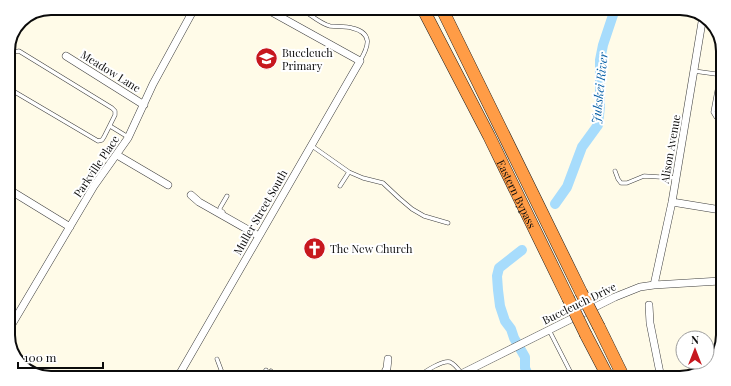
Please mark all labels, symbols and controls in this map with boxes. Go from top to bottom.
school or university icon: Buccleuch Primary [253,45,279,71]
place label: Buccleuch Primary [282,45,333,73]
street label: Meadow Lane [78,47,144,96]
water label: Jukskei River [587,51,611,124]
street label: Alison Avenue [656,113,683,186]
street label: Parkville Place [70,132,122,200]
street label: Eastern Bypass [494,157,540,231]
street label: Muller Street South [230,166,291,257]
church icon: The New Church [301,235,327,261]
place label: The New Church [330,241,413,256]
street label: Buccleuch Drive [540,278,619,327]
north arrow [675,330,715,370]
text: N [691,332,699,347]
scale bar [18,344,103,370]
text: 100 m [24,349,57,365]

